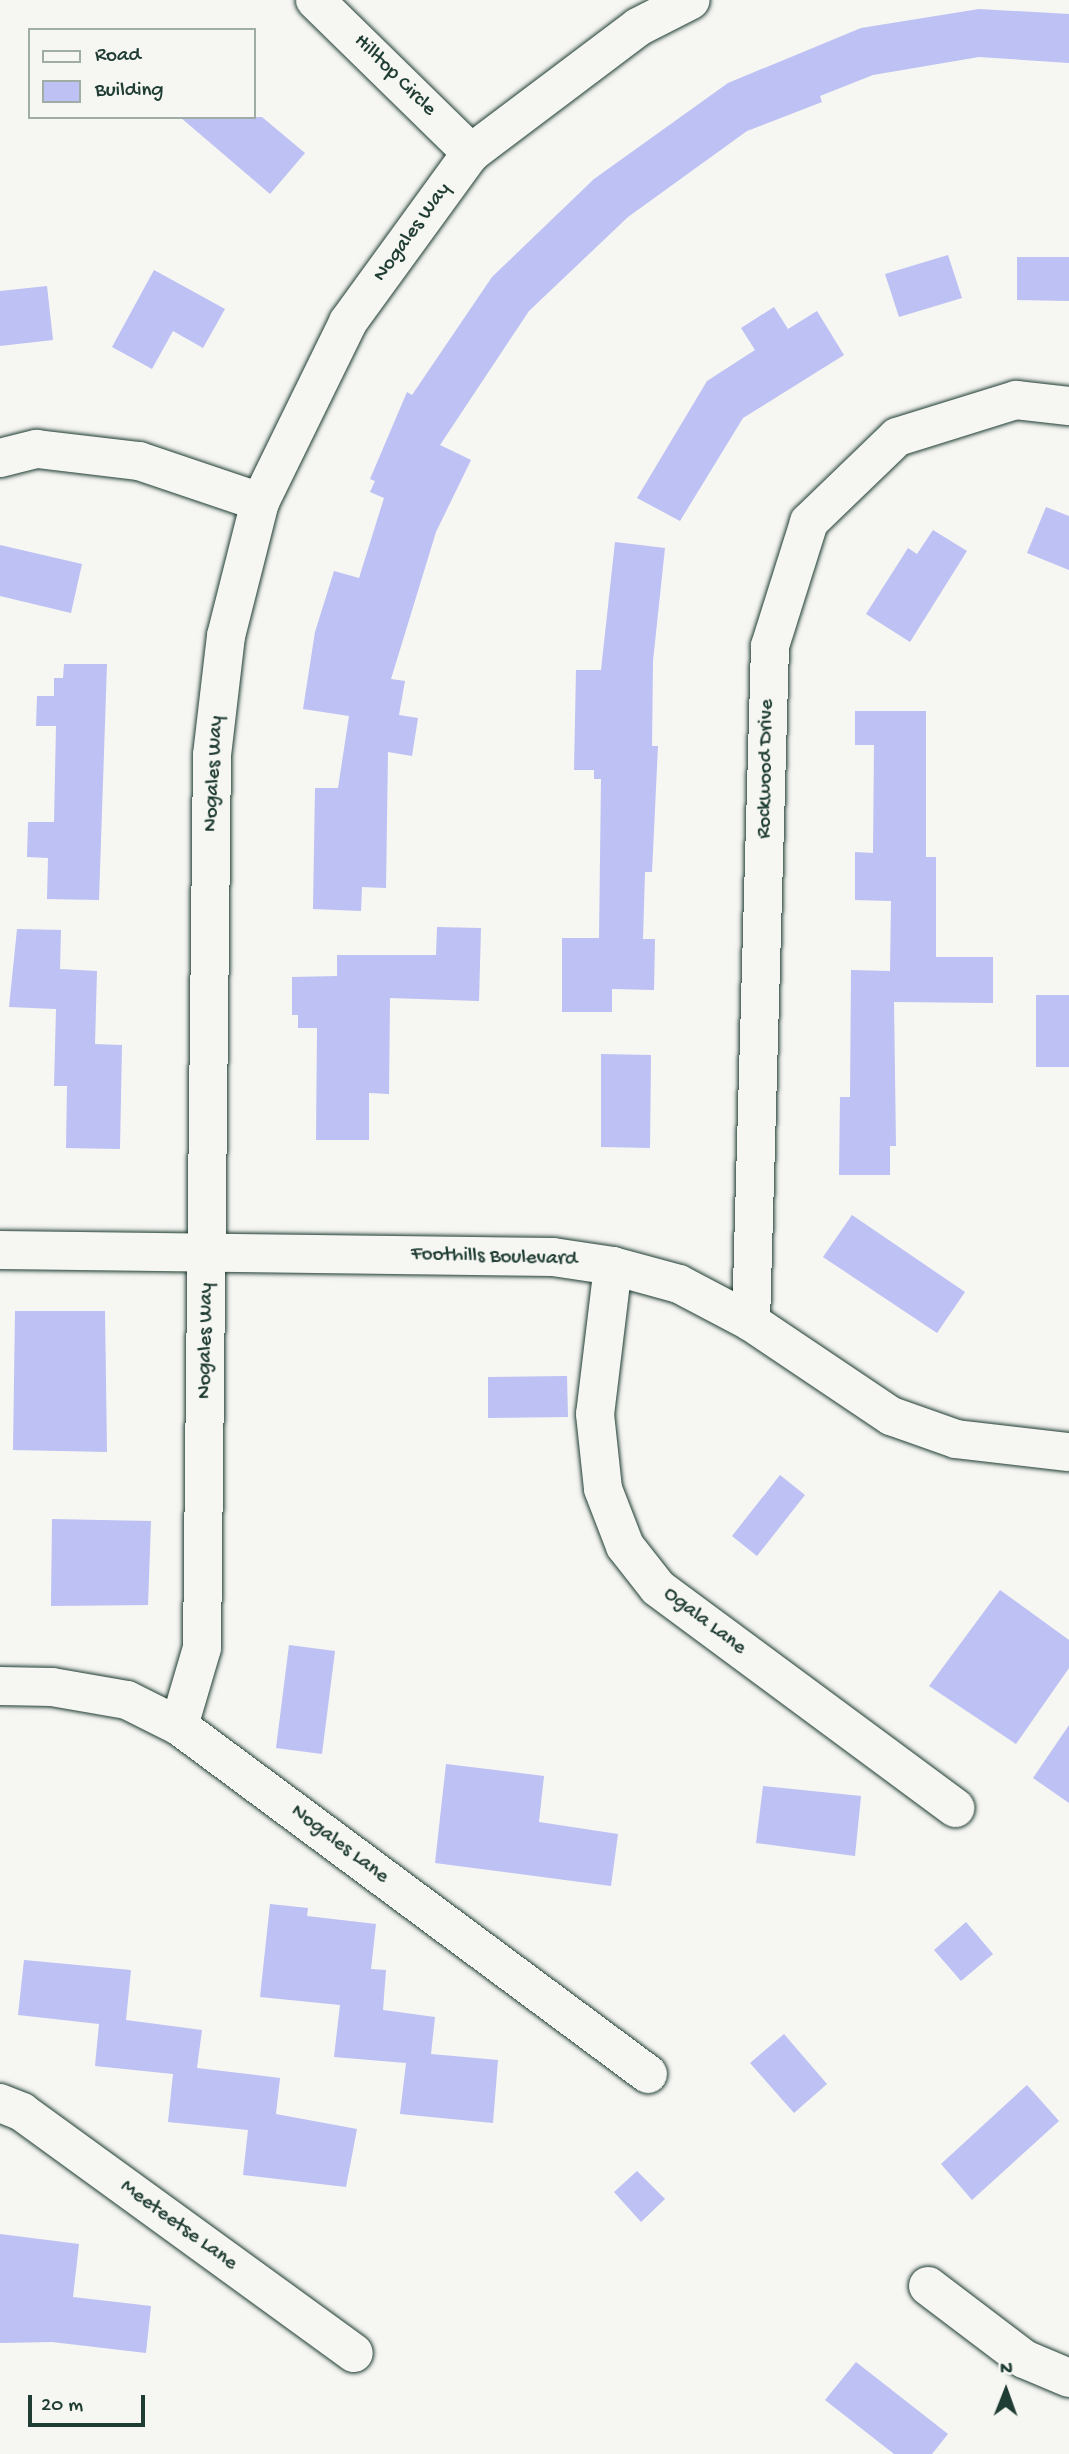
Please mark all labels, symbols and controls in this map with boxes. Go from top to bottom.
legend [28,28,256,119]
street label: Hilltop Circle [347,29,441,123]
text: Road [95,44,141,69]
text: Building [95,79,164,104]
street label: Nogales Way [369,179,457,287]
street label: Rockwood Drive [753,699,781,839]
street label: Nogales Way [199,715,231,833]
street label: Foothills Boulevard [410,1243,578,1273]
street label: Nogales Way [193,1283,221,1399]
street label: Ogala Lane [657,1583,751,1661]
street label: Nogales Lane [285,1800,393,1890]
street label: Meeteetse Lane [114,2175,242,2277]
north arrow [971,2356,1041,2426]
text: N [1000,2358,1013,2381]
scale bar [32,2380,149,2424]
text: 20 m [41,2394,83,2419]

